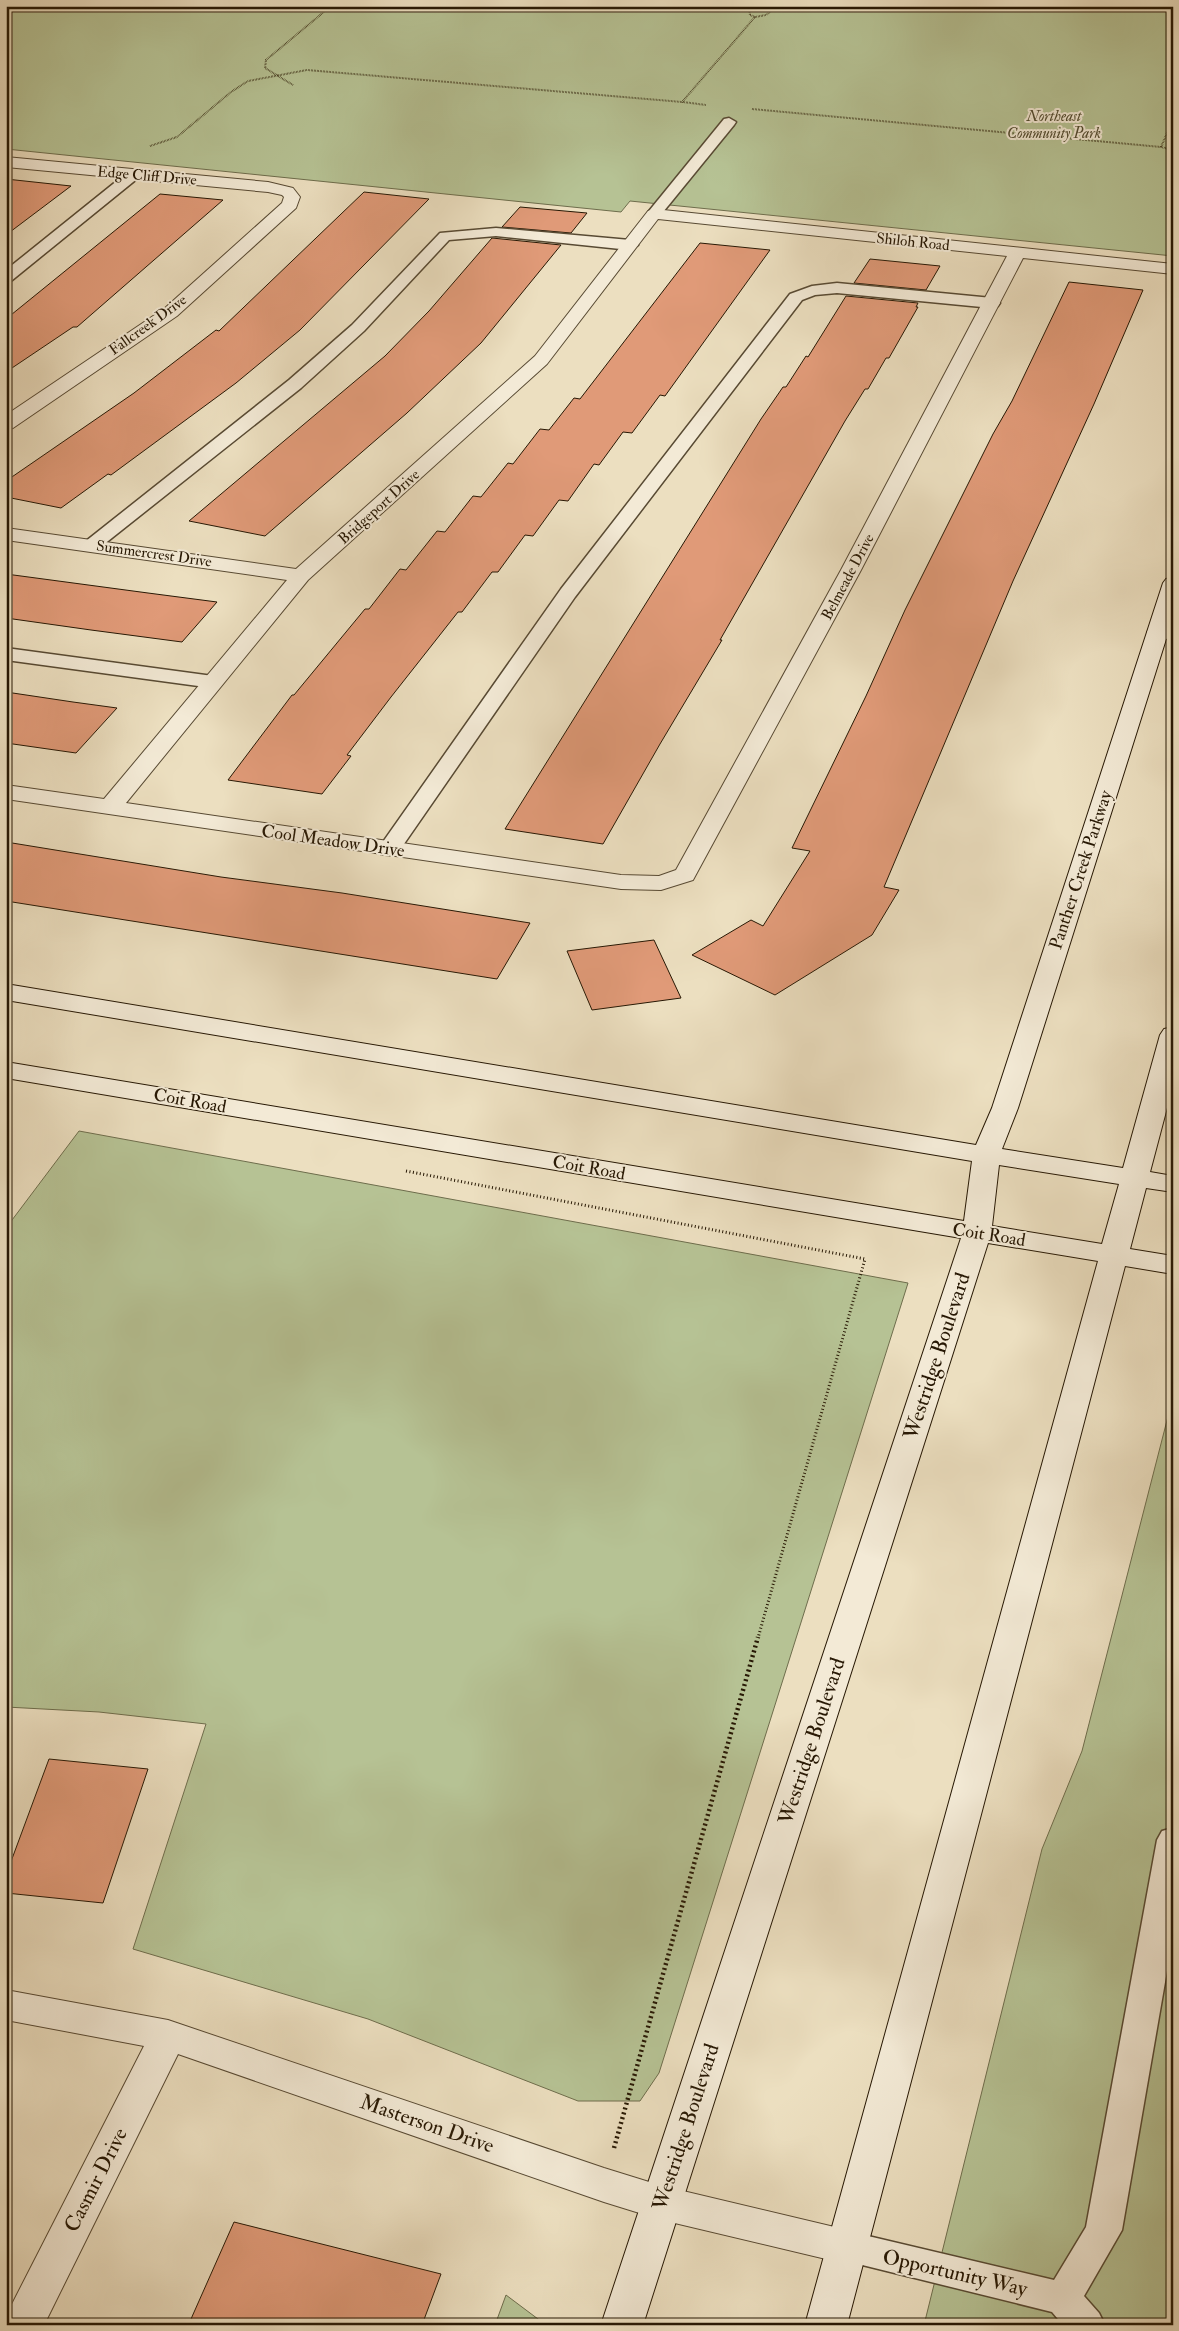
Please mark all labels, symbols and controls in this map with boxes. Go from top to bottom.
park label: Northeast Community Park [1007,107,1101,143]
street label: Edge Cliff Drive [96,162,198,190]
street label: Shiloh Road [875,229,951,255]
street label: Fallcreek Drive [105,290,191,360]
street label: Bridgeport Drive [334,465,424,549]
street label: Belmeade Drive [817,531,879,623]
street label: Summercrest Drive [95,536,213,572]
street label: Panther Creek Parkway [1044,787,1118,952]
street label: Cool Meadow Drive [260,820,407,863]
street label: Coit Road [152,1083,228,1119]
street label: Coit Road [551,1150,627,1186]
street label: Coit Road [951,1218,1027,1252]
street label: Westridge Boulevard [897,1269,977,1444]
street label: Westridge Boulevard [772,1654,852,1829]
street label: Westridge Boulevard [646,2040,726,2215]
street label: Masterson Drive [356,2088,498,2160]
street label: Casmir Drive [58,2123,134,2237]
street label: Opportunity Way [880,2243,1031,2303]

